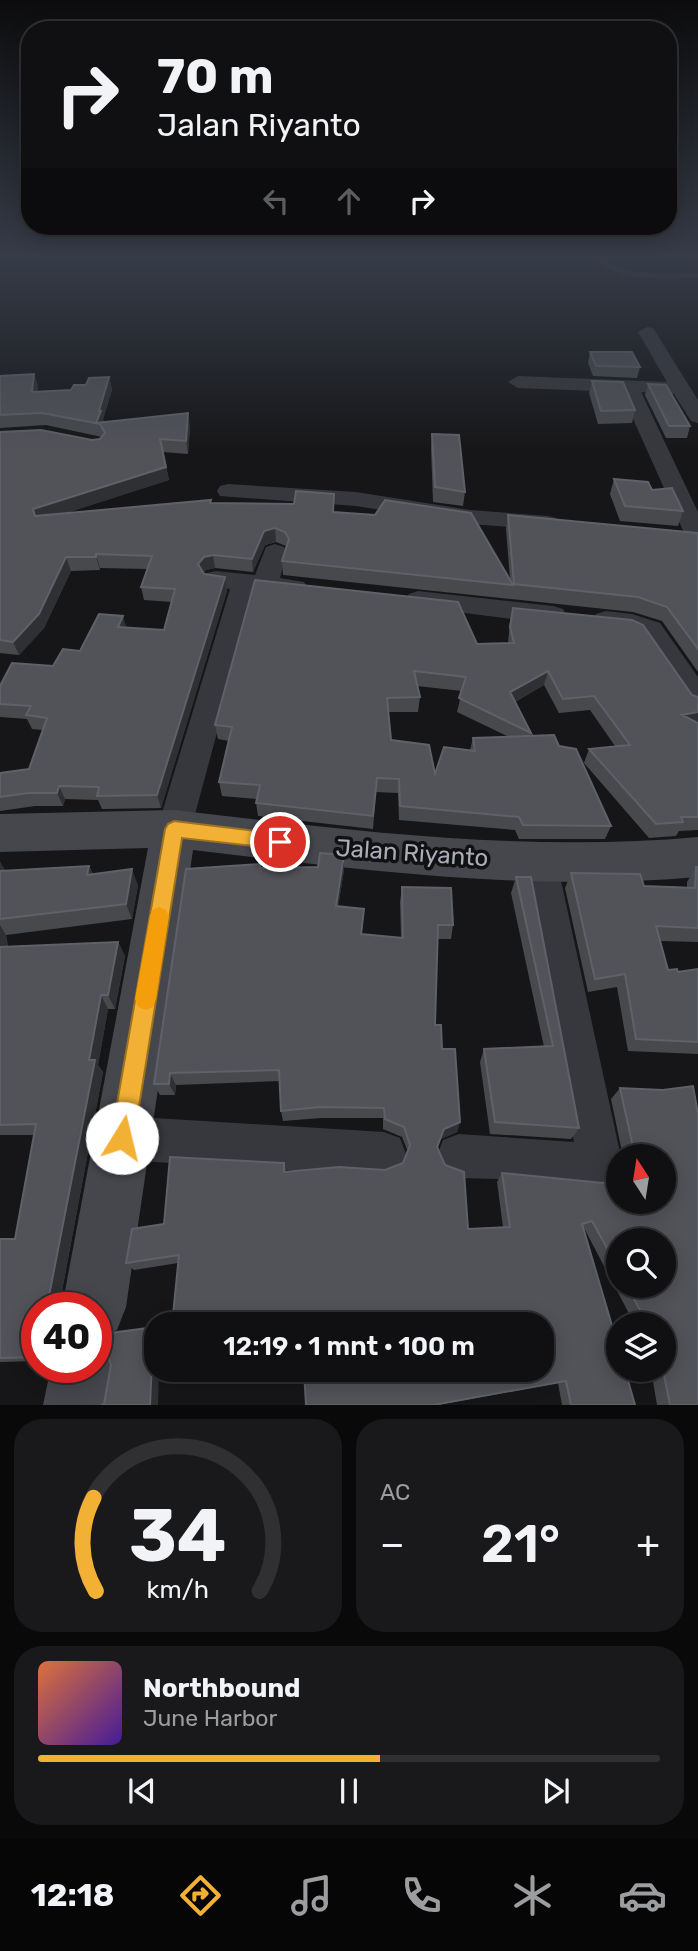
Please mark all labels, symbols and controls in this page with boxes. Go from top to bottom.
text: 70 m [157,47,274,105]
icon: right [42,49,133,140]
text: Jalan Riyanto [157,106,361,144]
icon: left [257,182,295,220]
icon: ahead [330,182,368,220]
icon: right [403,182,441,220]
pin [250,812,310,872]
icon: arrive [261,823,299,861]
street label: Jalan Riyanto [335,834,489,872]
position arrow [85,1101,159,1175]
north arrow [606,1144,676,1214]
map controls [606,1144,676,1382]
button: search [606,1228,676,1298]
speed limit sign: 40 [21,1292,112,1383]
button: layers [606,1312,676,1382]
text: 12:19 · 1 mnt · 100 m [223,1331,475,1362]
text: AC [380,1478,410,1506]
text: 34 [129,1494,227,1580]
text: 21° [481,1513,560,1575]
text: − [380,1521,405,1567]
text: + [636,1521,660,1567]
text: km/h [147,1575,209,1604]
text: Northbound [143,1673,301,1704]
text: June Harbor [143,1704,277,1732]
icon: previous [123,1772,161,1810]
icon: pause [330,1772,368,1810]
icon: next [537,1772,575,1810]
icon: directions [176,1871,225,1920]
icon: music [287,1871,336,1920]
icon: phone [397,1871,446,1920]
icon: climate [508,1871,557,1920]
icon: car [618,1871,667,1920]
text: 12:18 [31,1876,114,1914]

